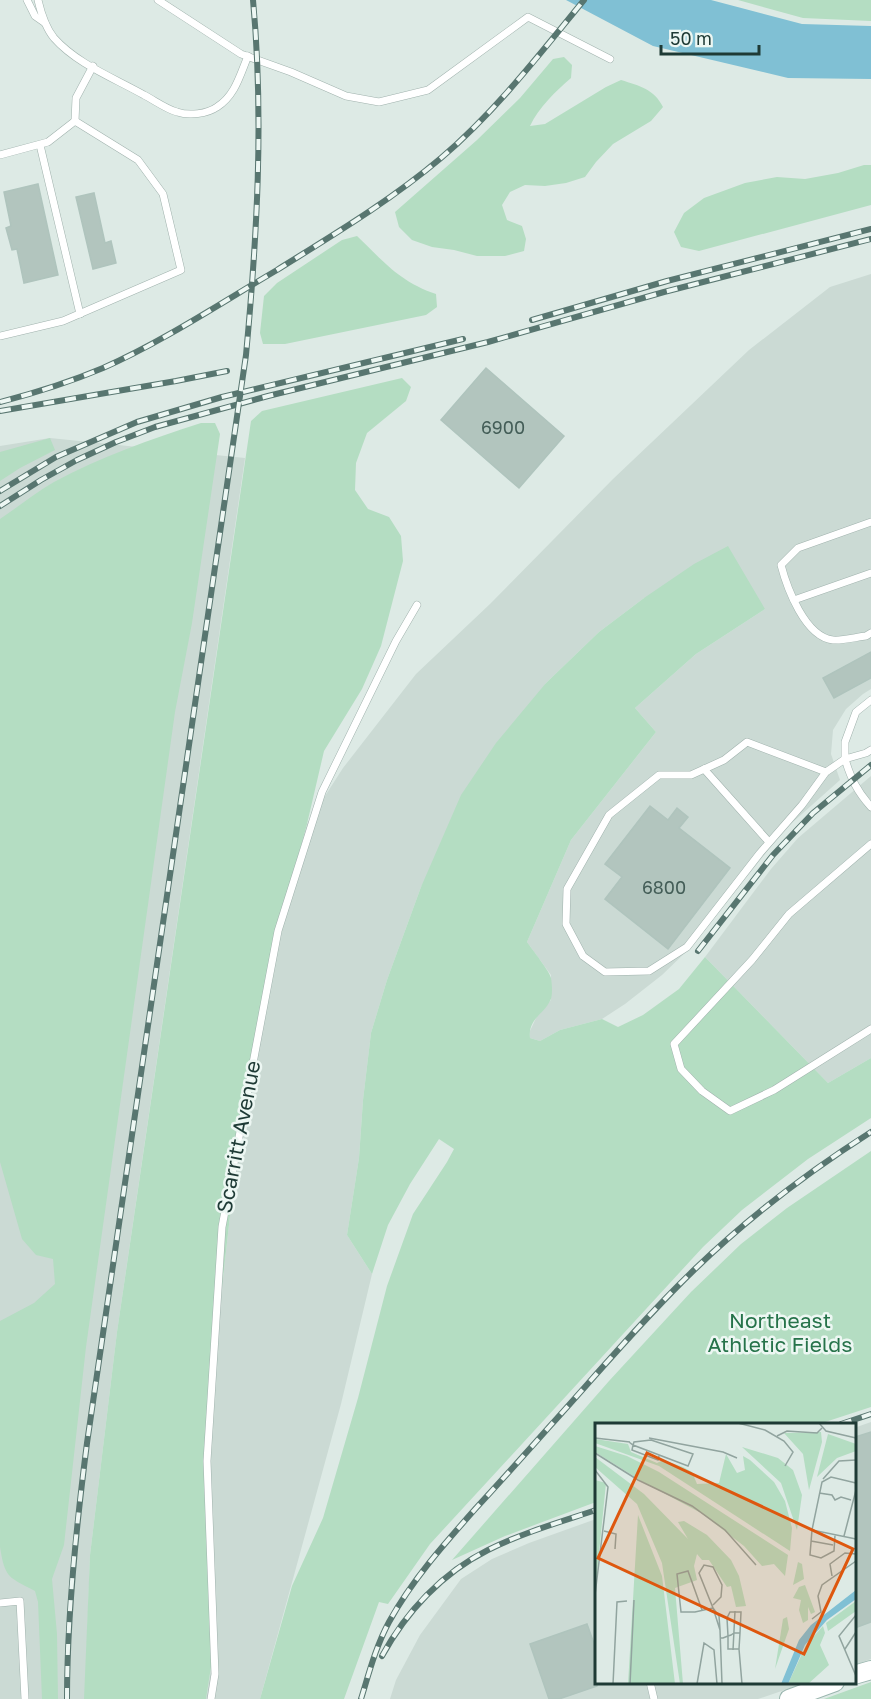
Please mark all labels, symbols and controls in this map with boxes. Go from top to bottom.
scale bar [661,18,758,56]
text: 50 m [670,27,712,49]
house number: 6900 [481,416,525,438]
house number: 6800 [642,876,686,898]
street label: Scarritt Avenue [210,1058,266,1215]
park label: Northeast Athletic Fields [708,1307,852,1357]
inset map [595,1423,856,1684]

